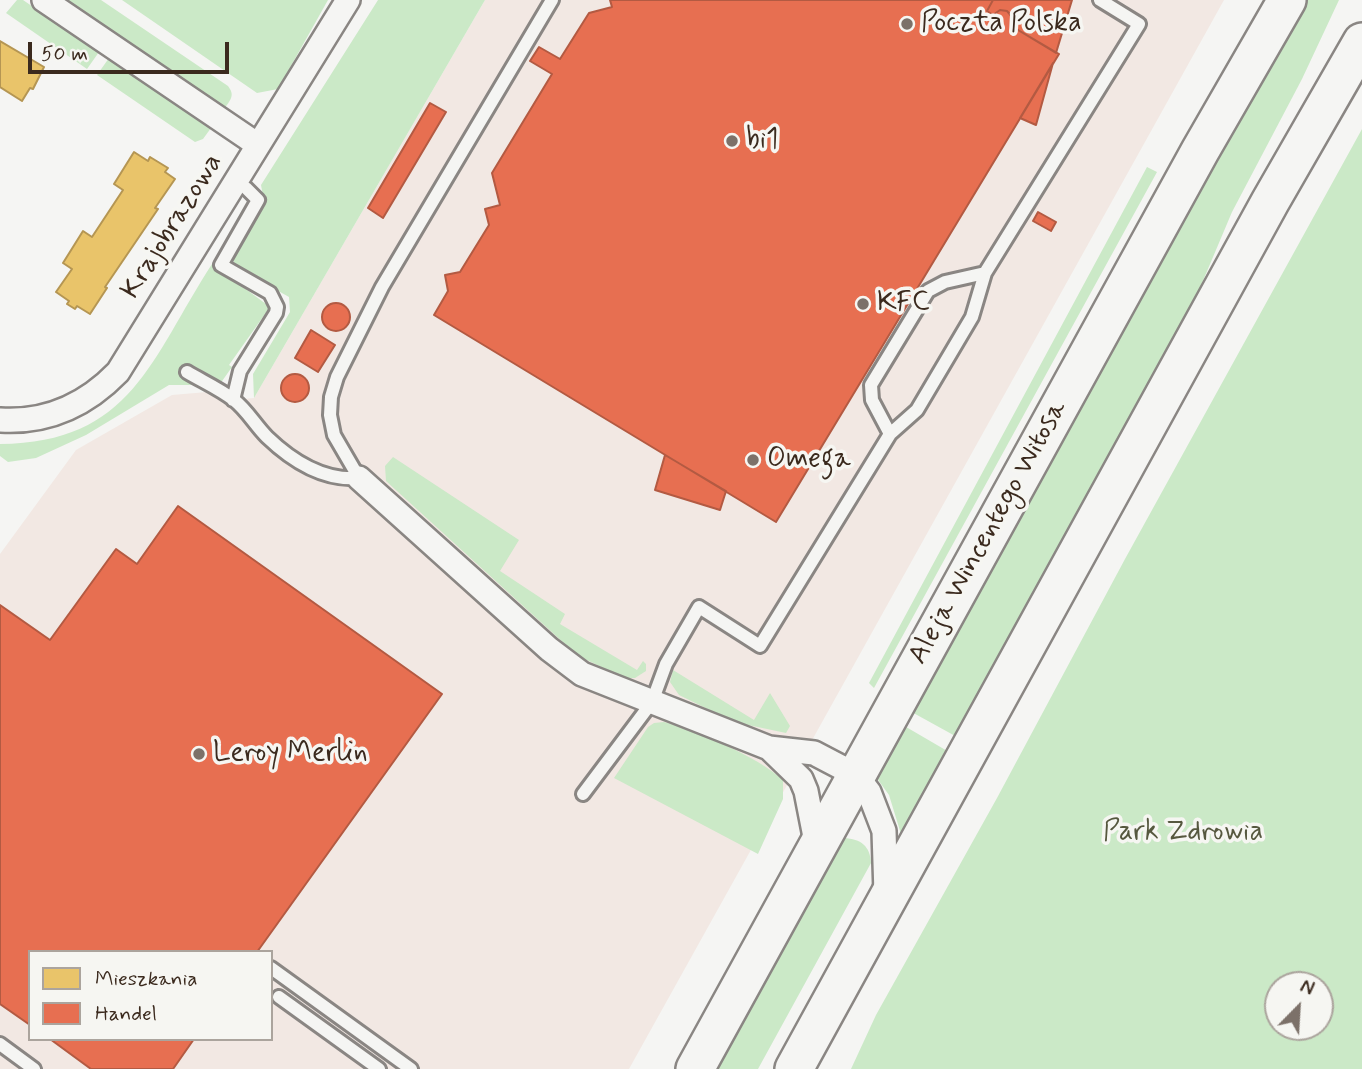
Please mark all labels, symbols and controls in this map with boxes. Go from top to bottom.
place label: Poczta Polska [921,7,1082,41]
marker: Poczta Polska [899,16,915,32]
scale bar [32,28,233,72]
text: 50 m [41,40,88,68]
place label: bi1 [746,124,779,158]
marker: bi1 [724,133,740,149]
street label: Krajobrazowa [115,148,231,306]
place label: KFC [877,287,930,321]
marker: KFC [855,296,871,312]
street label: Aleja Wincentego Witosa [902,395,1076,671]
place label: Omega [767,443,851,477]
marker: Omega [745,452,761,468]
place label: Leroy Merlin [213,737,368,771]
marker: Leroy Merlin [191,746,207,762]
park label: Park Zdrowia [1103,816,1263,850]
legend [28,950,273,1041]
text: Mieszkania [95,965,198,993]
north arrow [1264,971,1334,1041]
text: N [1296,974,1318,1002]
text: Handel [95,1000,157,1028]

